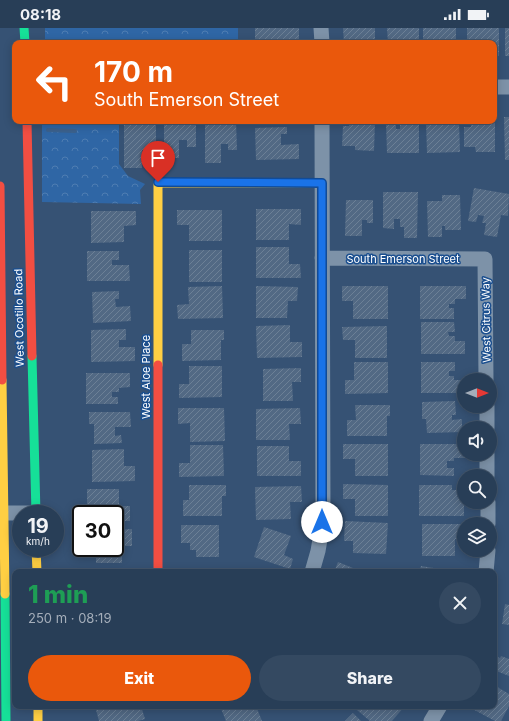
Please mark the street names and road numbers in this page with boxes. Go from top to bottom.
street label: South Emerson Street [346,252,460,266]
street label: West Ocotillo Road [11,269,27,367]
street label: West Citrus Way [478,277,494,363]
street label: West Aloe Place [139,335,153,419]

